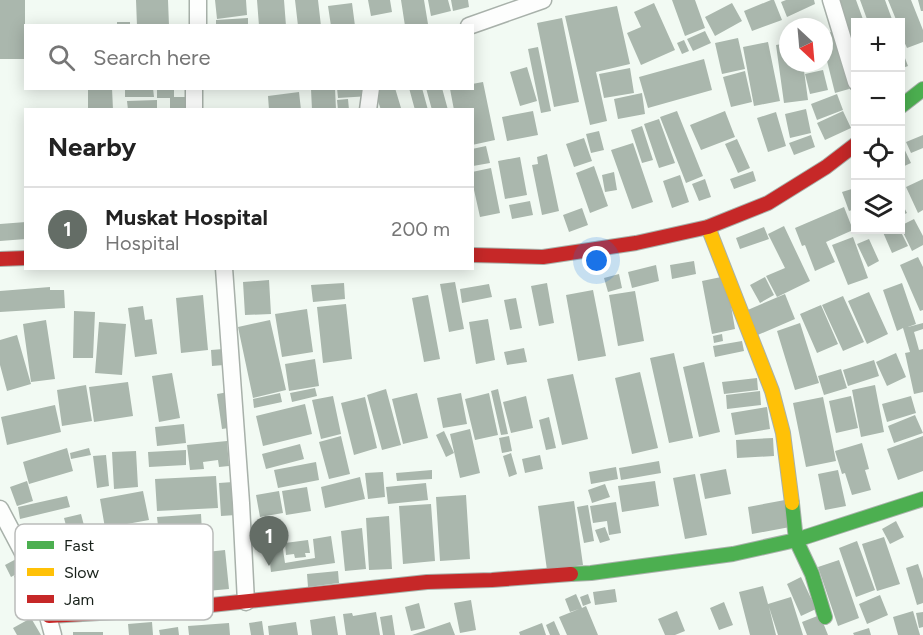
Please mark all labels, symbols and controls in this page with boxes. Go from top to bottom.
north arrow [779,18,833,72]
map controls [851,18,905,234]
button: + [851,18,905,72]
search box [24,24,474,90]
icon: search [45,41,78,74]
text: Search here [93,44,211,71]
button: − [851,72,905,126]
button: locate [851,126,905,180]
text: Nearby [48,131,136,163]
button: layers [851,180,905,234]
text: Muskat Hospital [105,204,268,231]
text: 1 [63,217,72,241]
text: 200 m [391,217,450,241]
text: Hospital [105,231,180,255]
your location [582,246,611,275]
pin: 1 [250,516,288,566]
legend [15,524,213,620]
text: Fast [64,536,94,555]
text: Slow [64,563,99,582]
text: Jam [64,590,94,609]

